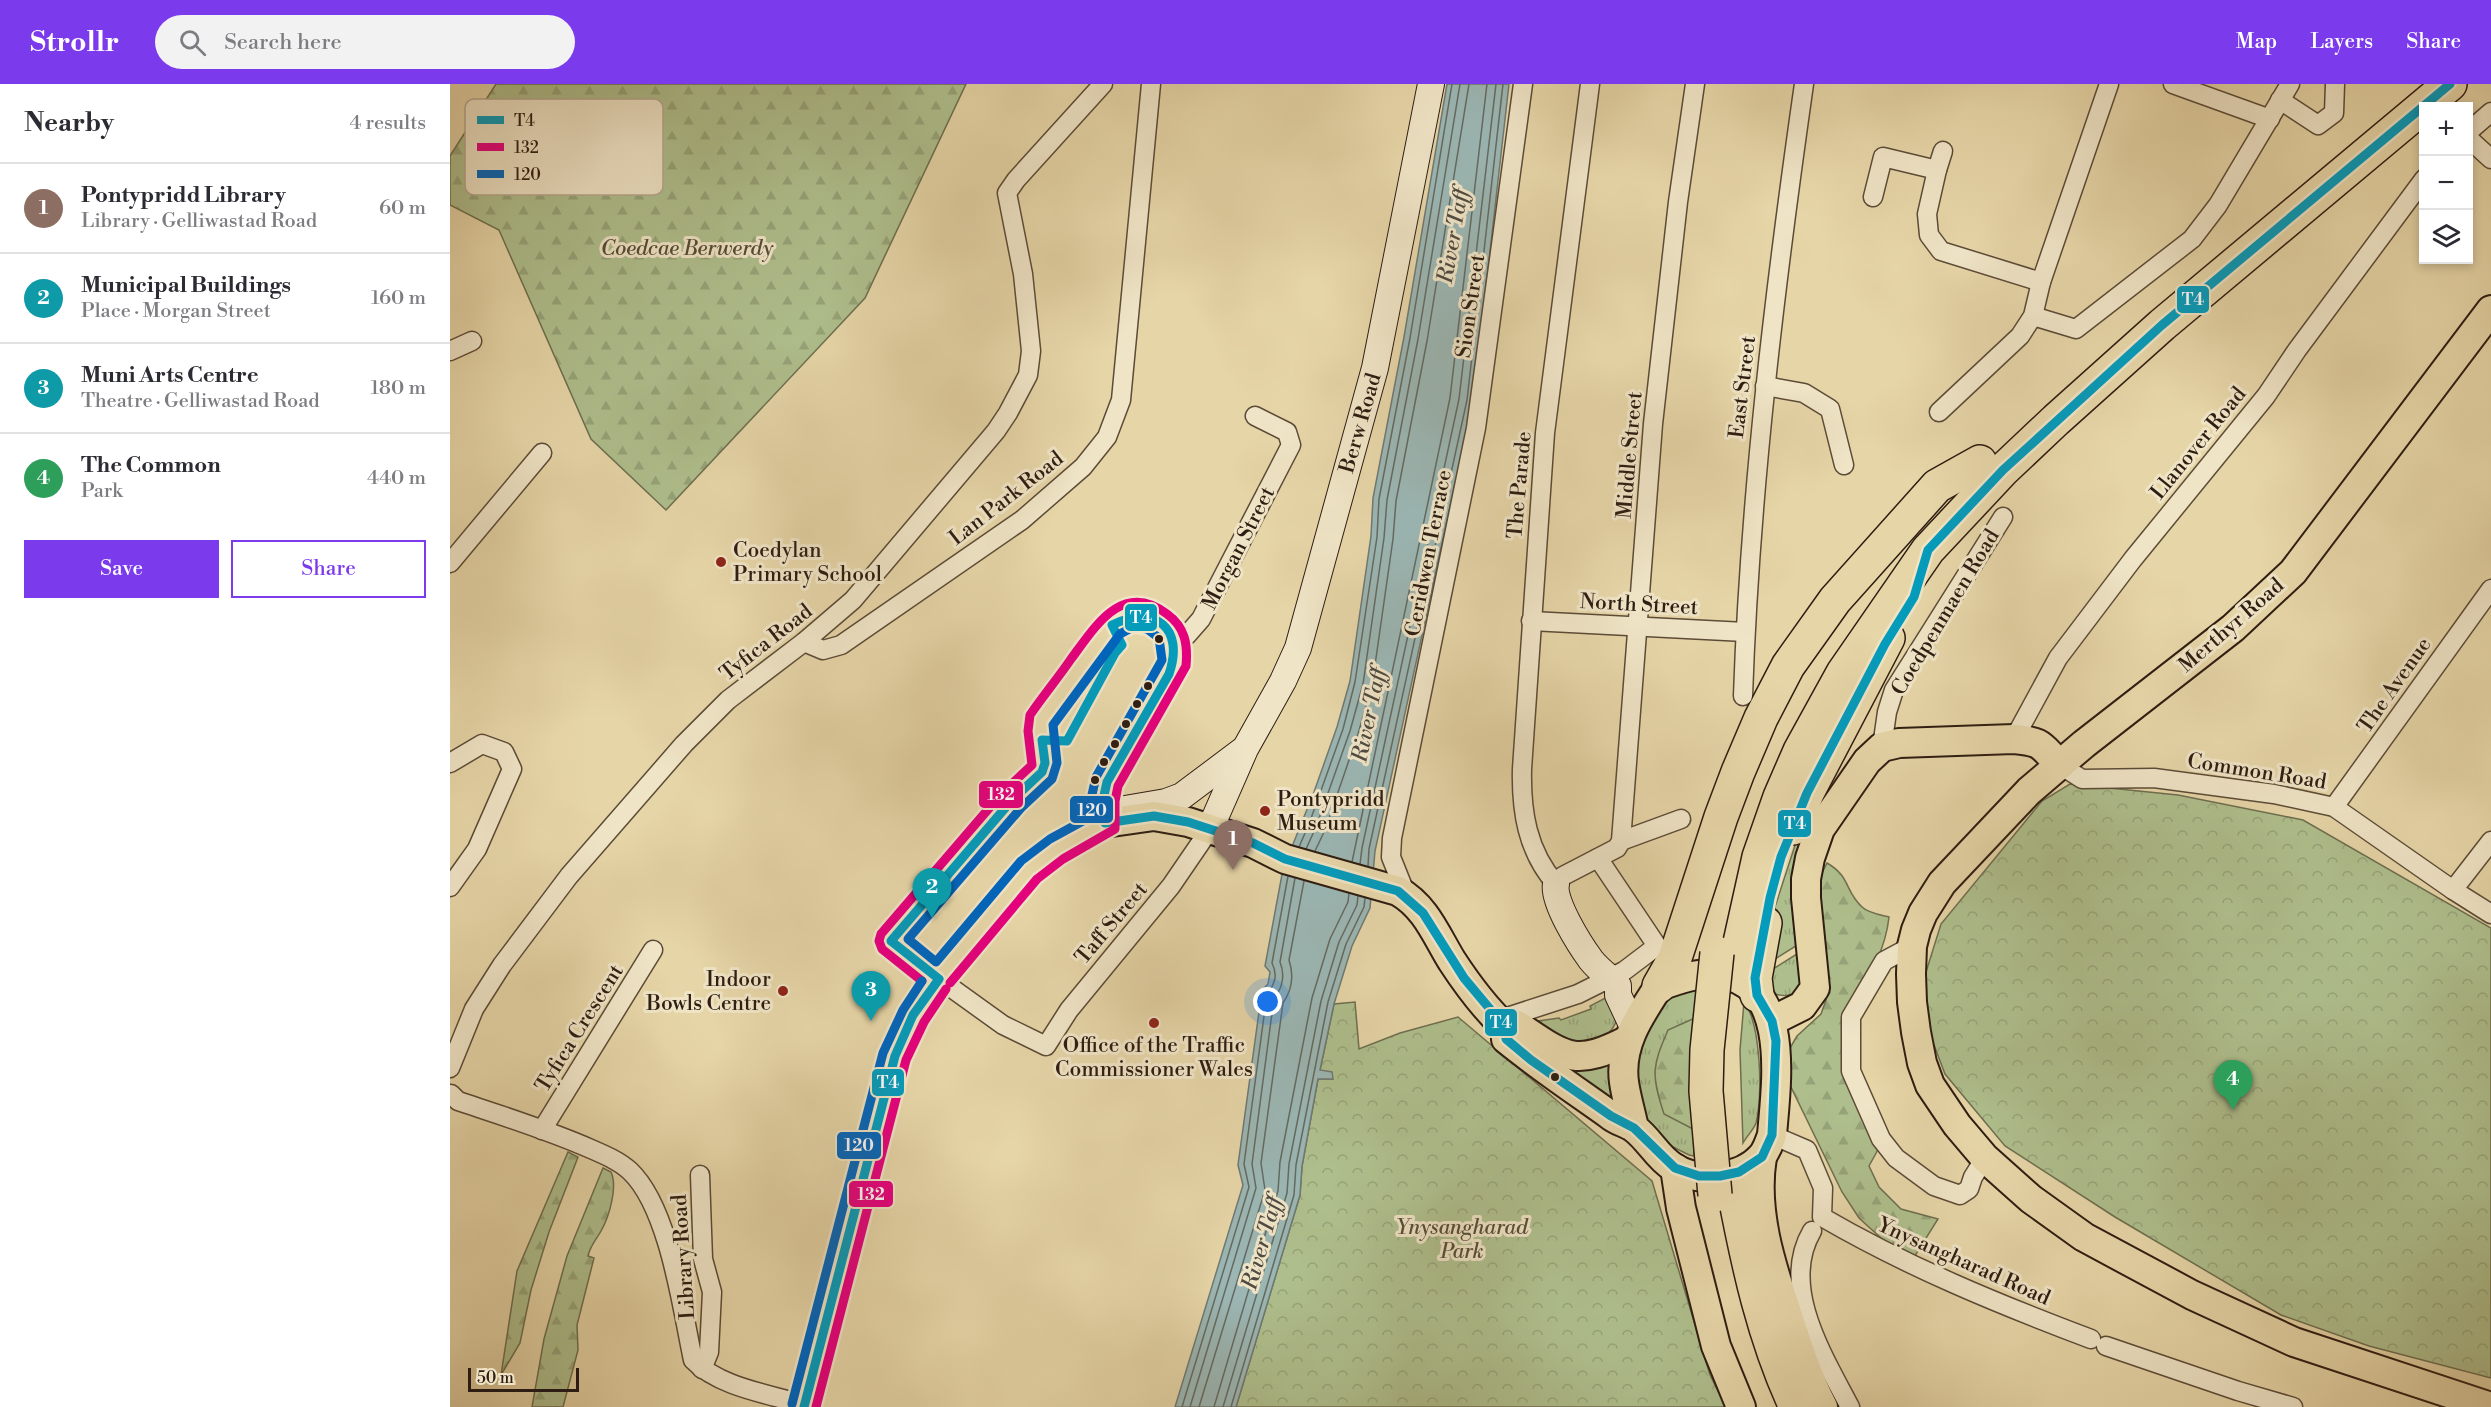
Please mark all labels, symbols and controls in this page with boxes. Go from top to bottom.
search box [155,15,575,69]
text: Strollr [30,25,119,60]
icon: search [176,26,209,59]
text: Search here [224,29,342,56]
text: Map [2236,29,2277,55]
text: Layers [2310,29,2373,55]
text: Share [2406,29,2461,55]
legend [465,99,663,195]
map controls [2419,102,2473,264]
button: + [2419,102,2473,156]
text: Nearby [24,107,114,139]
text: 4 results [349,111,426,136]
text: T4 [514,111,535,131]
text: 132 [514,138,539,158]
button: − [2419,156,2473,210]
text: 120 [514,165,541,185]
text: Pontypridd Library [81,182,286,209]
water label: River Taff [1432,182,1476,287]
text: 1 [39,196,48,221]
text: 60 m [379,196,426,221]
text: Library · Gelliwastad Road [81,209,317,234]
button: layers [2419,210,2473,264]
park label: Coedcae Berwerdy [601,236,774,262]
street label: Sion Street [1451,252,1491,360]
text: Municipal Buildings [81,272,291,299]
line badge: T4 [2176,285,2210,314]
text: 2 [37,286,50,311]
text: 160 m [371,286,426,311]
text: T4 [2182,290,2204,310]
text: Place · Morgan Street [81,299,271,324]
street label: East Street [1724,334,1762,440]
text: Muni Arts Centre [81,362,259,389]
street label: Berw Road [1334,370,1388,477]
text: 3 [37,376,50,401]
text: 180 m [371,376,426,401]
street label: Llanover Road [2145,382,2252,505]
text: Theatre · Gelliwastad Road [81,389,320,414]
street label: Middle Street [1611,390,1649,520]
street label: The Parade [1502,430,1538,540]
street label: Lan Park Road [944,446,1069,552]
text: The Common [81,452,221,479]
text: 4 [37,466,50,491]
text: 440 m [367,466,426,491]
street label: Ceridwen Terrace [1400,468,1458,639]
text: Park [81,479,123,504]
street label: Morgan Street [1197,482,1281,614]
street label: Coedpenmaen Road [1886,525,2006,700]
place label: Coedylan Primary School [733,538,882,588]
button: Save [24,540,219,598]
button: Share [231,540,426,598]
marker: Coedylan Primary School [714,555,728,569]
street label: Merthyr Road [2174,573,2290,679]
street label: North Street [1579,589,1699,621]
street label: Tyfica Road [715,599,818,687]
line badge: T4 [1124,603,1158,632]
text: T4 [1130,608,1152,628]
unlabelled marker [1153,633,1165,645]
street label: The Avenue [2352,633,2437,739]
water label: River Taff [1346,661,1394,766]
unlabelled marker [1142,680,1154,692]
unlabelled marker [1131,698,1143,710]
unlabelled marker [1120,718,1132,730]
unlabelled marker [1109,738,1121,750]
street label: Common Road [2185,748,2328,796]
unlabelled marker [1098,756,1110,768]
unlabelled marker [1089,774,1101,786]
line badge: 132 [978,780,1024,809]
text: 132 [987,785,1015,805]
place label: Pontypridd Museum [1277,787,1384,837]
line badge: 120 [1069,795,1114,824]
text: 120 [1077,801,1107,821]
marker: Pontypridd Museum [1258,804,1272,818]
line badge: T4 [1777,809,1812,838]
text: T4 [1784,814,1806,834]
pin: 1 [1214,820,1252,870]
pin: 2 [912,868,952,918]
street label: Taff Street [1070,877,1154,970]
street label: Tyfica Crescent [530,959,630,1097]
place label: Indoor Bowls Centre [645,967,771,1017]
pin: 3 [852,972,890,1021]
marker: Indoor Bowls Centre [776,984,790,998]
your location [1253,987,1282,1016]
line badge: T4 [1484,1008,1518,1037]
text: T4 [1490,1013,1512,1033]
marker: Office of the Traffic Commissioner Wales [1147,1016,1161,1030]
place label: Office of the Traffic Commissioner Wales [1055,1033,1253,1083]
pin: 4 [2214,1060,2252,1110]
line badge: T4 [871,1068,905,1097]
unlabelled marker [1549,1071,1561,1083]
text: T4 [877,1073,899,1093]
line badge: 120 [836,1131,882,1160]
text: 120 [844,1136,874,1156]
line badge: 132 [848,1180,894,1208]
text: 132 [857,1185,885,1205]
water label: River Taff [1236,1189,1290,1294]
street label: Library Road [667,1193,701,1320]
street label: Ynysangharad Road [1872,1212,2054,1312]
park label: Ynysangharad Park [1396,1215,1529,1265]
scale bar [468,1365,579,1392]
text: 50 m [477,1368,514,1388]

